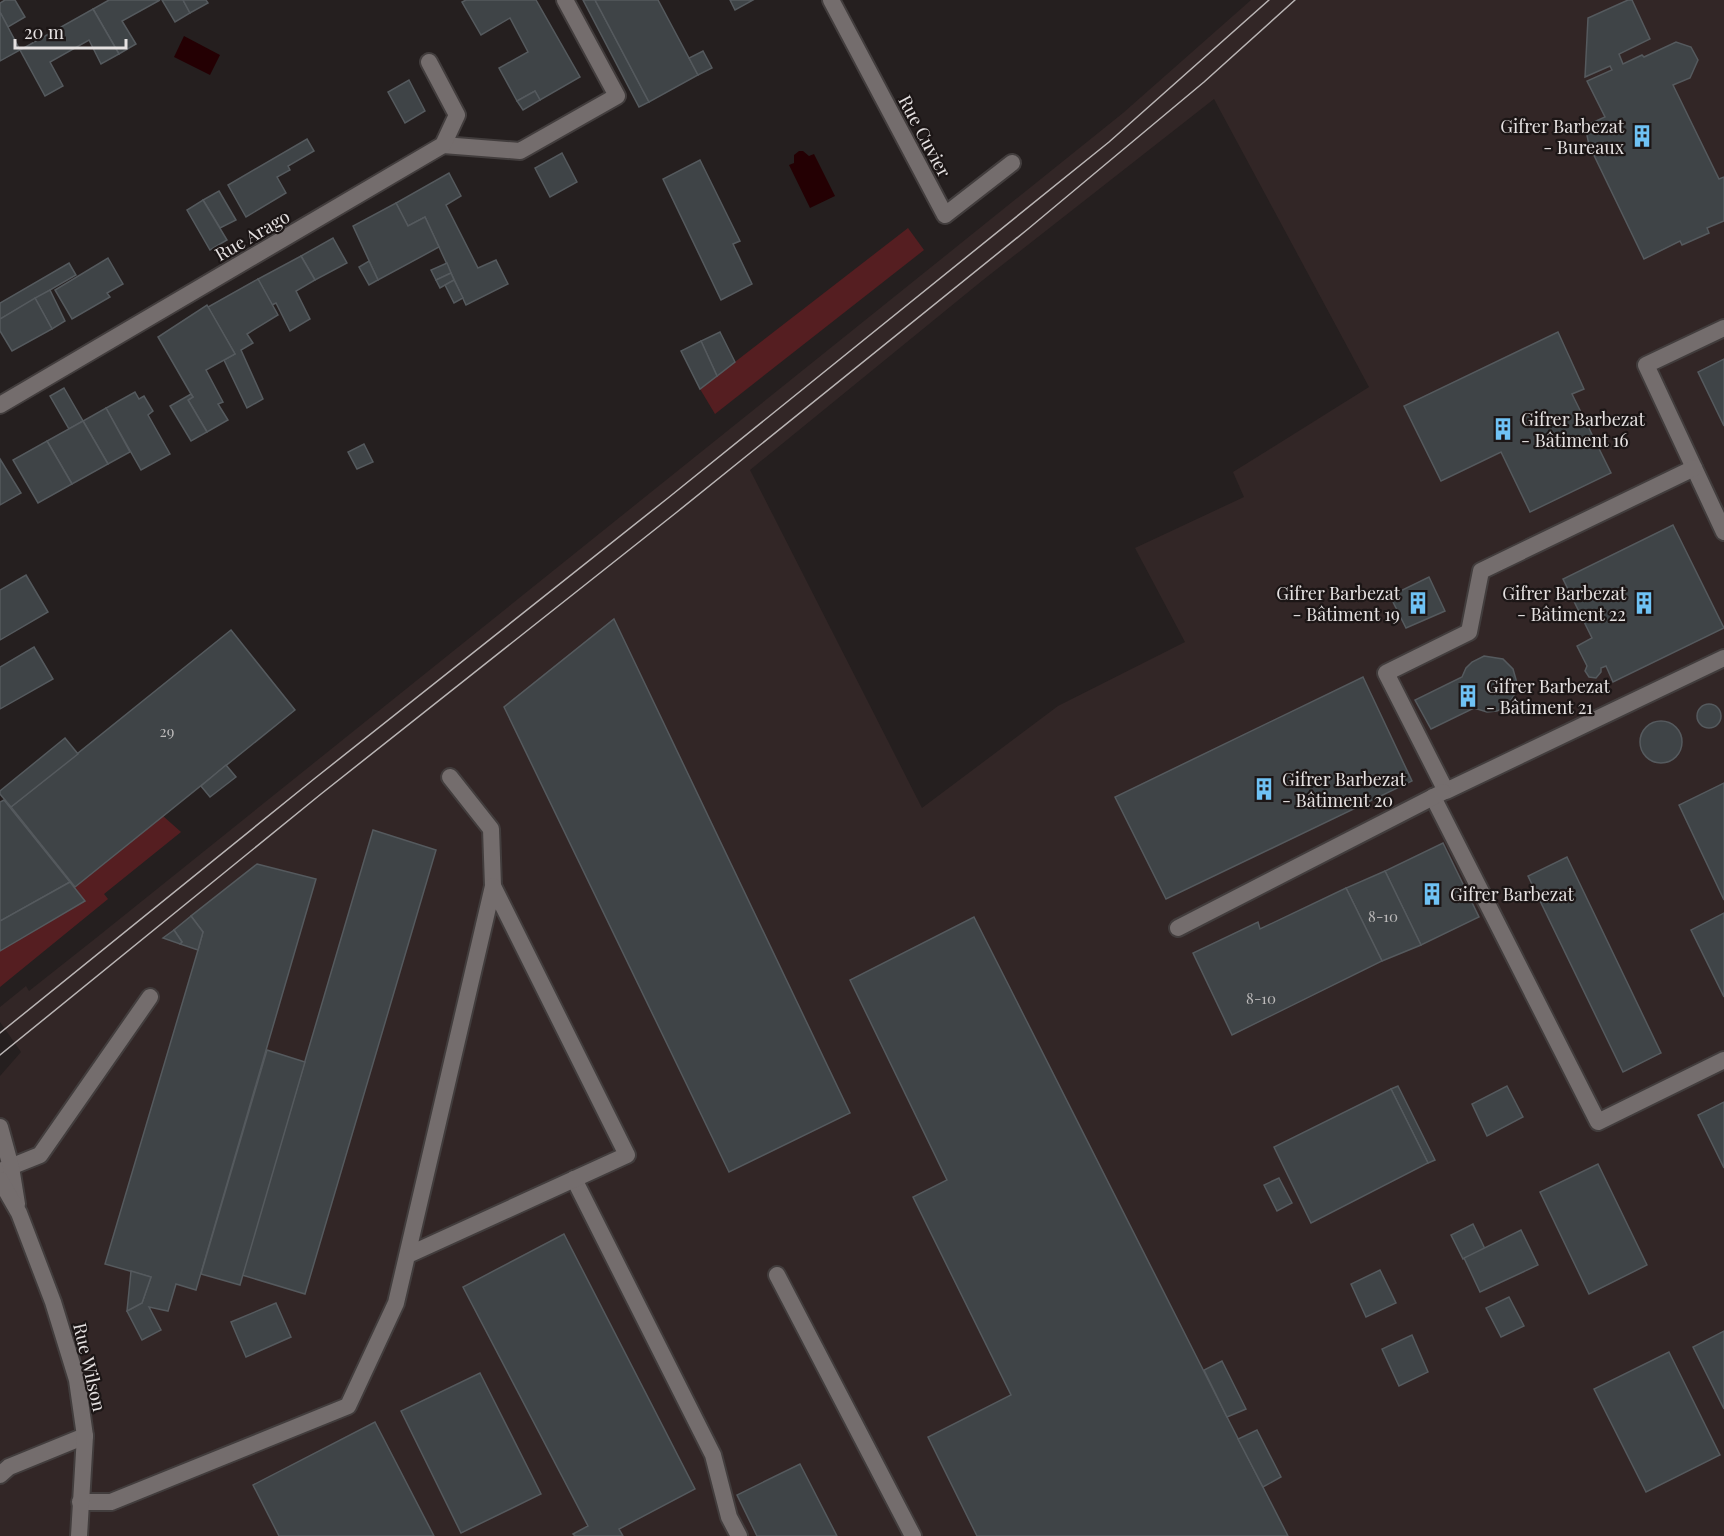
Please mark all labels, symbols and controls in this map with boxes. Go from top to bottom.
scale bar [15,12,126,50]
text: 20 m [24,20,64,44]
street label: Rue Cuvier [893,91,957,181]
place label: Gifrer Barbezat - Bureaux [1500,114,1625,159]
building icon: Gifrer Barbezat - Bureaux [1629,123,1655,149]
street label: Rue Arago [210,204,294,266]
place label: Gifrer Barbezat - Bâtiment 16 [1521,407,1645,452]
building icon: Gifrer Barbezat - Bâtiment 16 [1490,416,1516,442]
place label: Gifrer Barbezat - Bâtiment 19 [1276,581,1401,626]
place label: Gifrer Barbezat - Bâtiment 22 [1502,581,1627,626]
building icon: Gifrer Barbezat - Bâtiment 19 [1405,590,1431,616]
building icon: Gifrer Barbezat - Bâtiment 22 [1631,590,1657,616]
place label: Gifrer Barbezat - Bâtiment 21 [1486,674,1610,719]
building icon: Gifrer Barbezat - Bâtiment 21 [1455,683,1481,709]
house number: 29 [160,721,174,741]
place label: Gifrer Barbezat - Bâtiment 20 [1282,767,1406,812]
building icon: Gifrer Barbezat - Bâtiment 20 [1251,776,1277,802]
building icon: Gifrer Barbezat [1419,881,1445,907]
place label: Gifrer Barbezat [1450,882,1574,906]
house number: 8-10 [1368,906,1398,926]
house number: 8-10 [1246,988,1276,1008]
street label: Rue Wilson [68,1320,112,1414]

